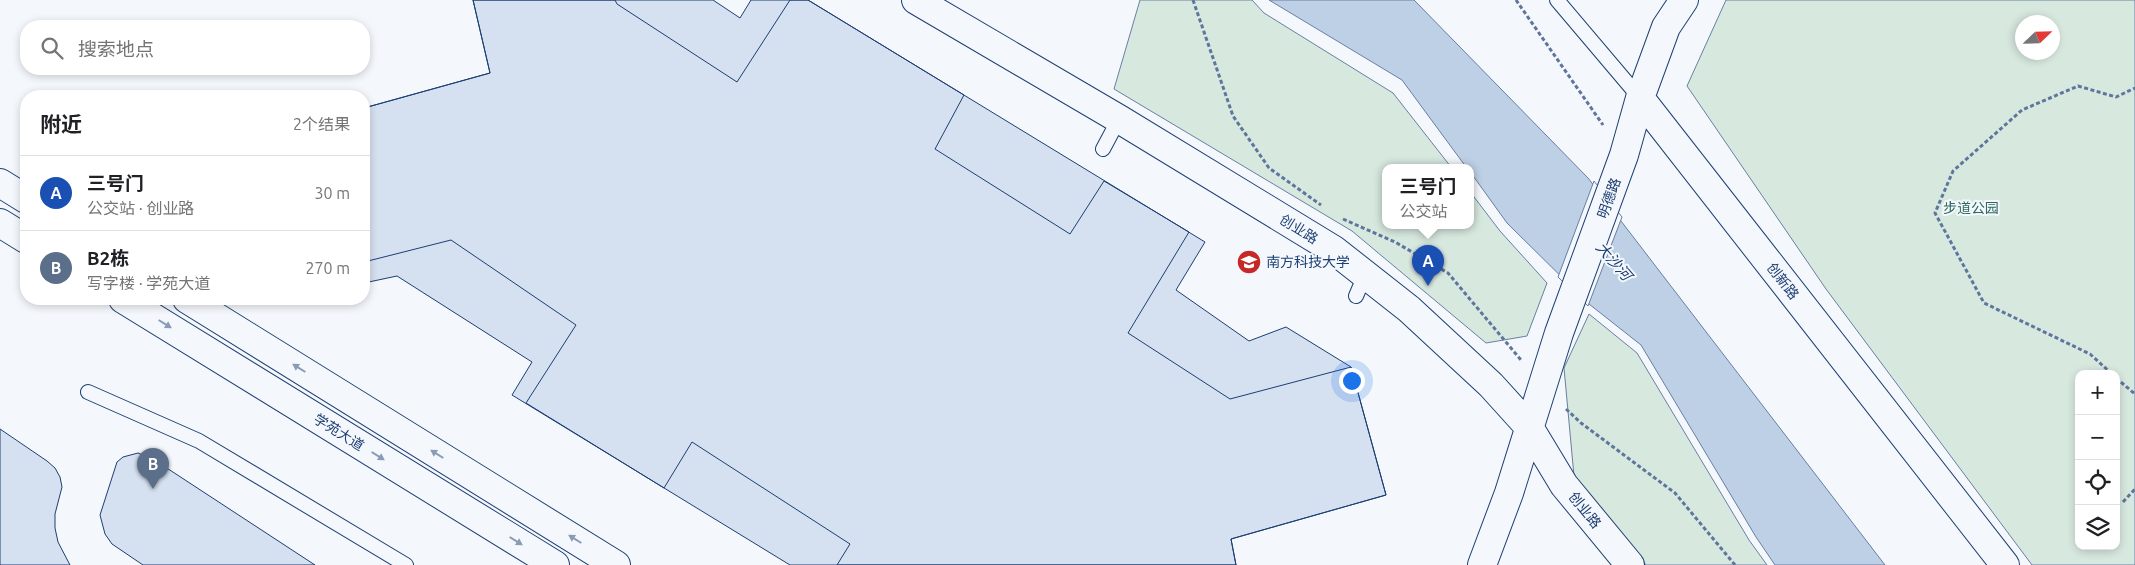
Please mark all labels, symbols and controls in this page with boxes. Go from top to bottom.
north arrow [2015,15,2060,60]
search box [20,20,370,75]
icon: search [38,34,66,62]
text: 搜索地点 [78,38,154,60]
text: 附近 [40,112,82,136]
text: 2个结果 [293,115,350,133]
popup [1382,164,1474,229]
text: 三号门 [87,172,144,194]
text: 三号门 [1399,175,1457,197]
street label: 明德路 [1594,176,1624,220]
text: A [50,184,62,202]
text: 30 m [314,184,350,202]
text: 公交站 · 创业路 [87,199,194,217]
park label: 步道公园 [1943,200,1999,216]
text: 公交站 [1399,202,1448,220]
street label: 创业路 [1277,211,1321,247]
water label: 大沙河 [1593,238,1637,286]
pin: A [1412,245,1444,286]
text: B2栋 [87,247,129,269]
school or university icon: 南方科技大学 [1236,249,1262,275]
place label: 南方科技大学 [1266,254,1350,270]
text: B [51,259,61,277]
text: 270 m [305,259,350,277]
street label: 创新路 [1764,260,1802,302]
text: 写字楼 · 学苑大道 [87,274,210,292]
one-way arrow [158,320,171,329]
one-way arrow [292,364,305,373]
your location [1339,368,1365,394]
map controls [2075,370,2120,550]
button: + [2075,370,2120,415]
street label: 学苑大道 [311,410,367,454]
button: − [2075,415,2120,460]
pin: B [137,448,169,489]
one-way arrow [430,449,443,458]
one-way arrow [371,451,384,460]
button: locate [2075,460,2120,505]
street label: 创业路 [1566,489,1604,531]
button: layers [2075,505,2120,550]
one-way arrow [568,535,581,544]
one-way arrow [509,536,522,546]

